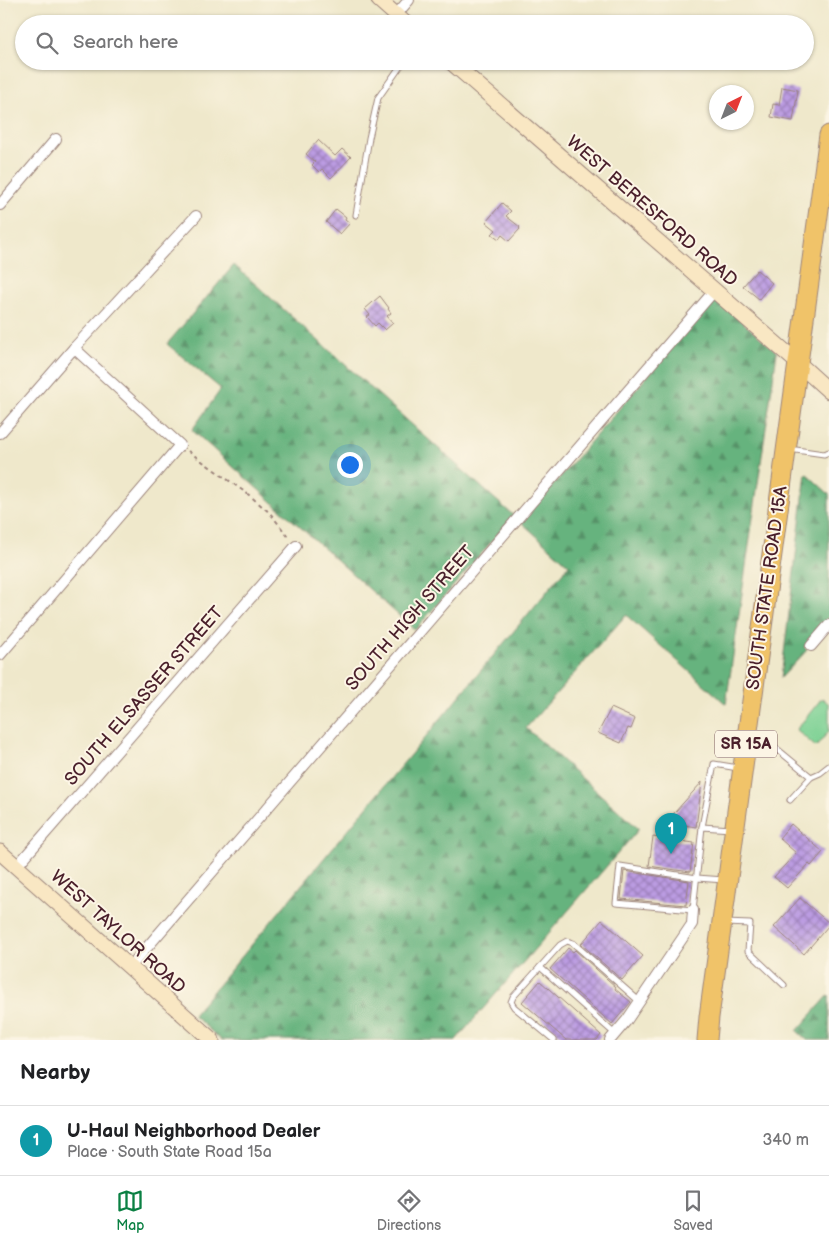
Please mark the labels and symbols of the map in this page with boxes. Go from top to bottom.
north arrow [709,85,754,130]
street label: WEST BERESFORD ROAD [562,131,742,291]
your location [337,452,363,478]
street label: SOUTH STATE ROAD 15A [742,485,792,691]
street label: SOUTH HIGH STREET [341,541,479,695]
street label: SOUTH ELSASSER STREET [61,602,228,790]
road number: SR 15A [715,731,777,758]
pin: 1 [655,813,687,854]
street label: WEST TAYLOR ROAD [46,866,190,998]

